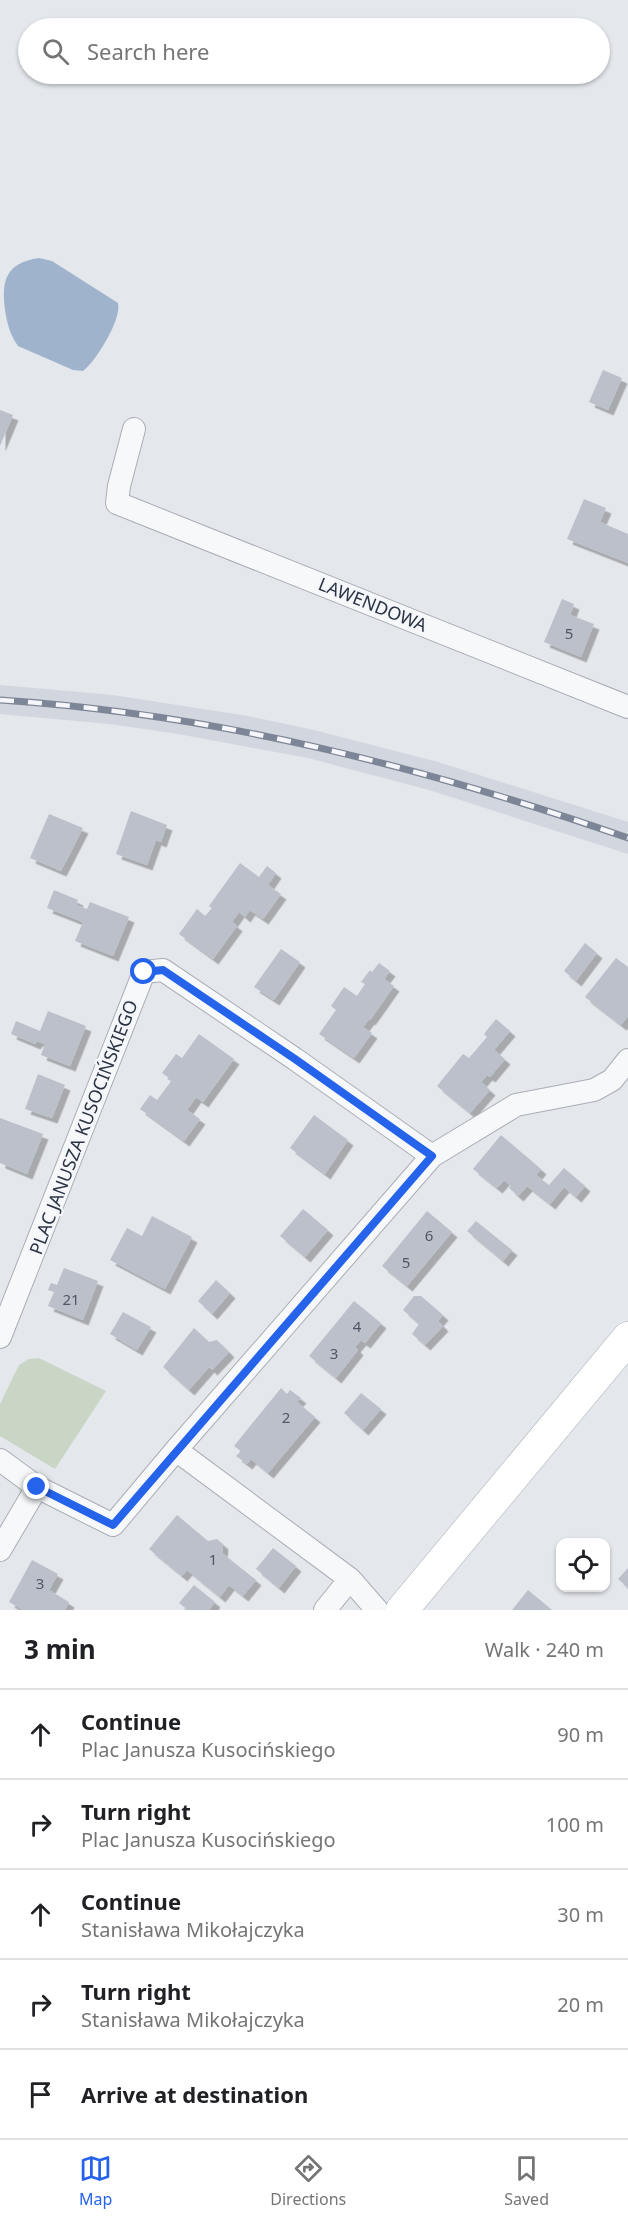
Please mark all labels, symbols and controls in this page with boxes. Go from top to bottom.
search box [18,18,610,84]
icon: search [39,35,72,68]
text: Search here [87,36,209,66]
street label: LAWENDOWA [315,571,431,637]
house number: 5 [565,623,573,643]
route start [130,958,156,984]
street label: PLAC JANUSZA KUSOCIŃSKIEGO [23,996,143,1258]
house number: 6 [425,1225,433,1245]
house number: 5 [402,1252,410,1272]
house number: 21 [62,1289,80,1309]
house number: 4 [353,1316,362,1336]
house number: 3 [330,1343,338,1363]
house number: 2 [282,1407,290,1427]
route end [23,1473,49,1499]
map controls [556,1538,610,1592]
button: locate [556,1538,610,1592]
house number: 1 [209,1549,217,1569]
house number: 3 [36,1573,44,1593]
text: 3 min [24,1631,96,1667]
text: Walk · 240 m [485,1636,604,1663]
text: Continue [81,1706,181,1736]
icon: ahead [24,1718,57,1751]
text: 90 m [557,1721,604,1748]
text: Plac Janusza Kusocińskiego [81,1736,336,1763]
text: Turn right [81,1796,191,1826]
icon: right [24,1808,57,1841]
text: 100 m [546,1811,604,1838]
text: Plac Janusza Kusocińskiego [81,1826,336,1853]
text: Continue [81,1886,181,1916]
icon: ahead [24,1898,57,1931]
text: 30 m [557,1901,604,1928]
text: Stanisława Mikołajczyka [81,1916,305,1943]
text: Turn right [81,1976,191,2006]
icon: right [24,1988,57,2021]
text: 20 m [557,1991,604,2018]
text: Stanisława Mikołajczyka [81,2006,305,2033]
icon: arrive [24,2078,57,2111]
text: Arrive at destination [81,2079,308,2109]
tab: Map [79,2152,112,2210]
tab: Directions [270,2152,346,2210]
tab: Saved [504,2152,549,2210]

